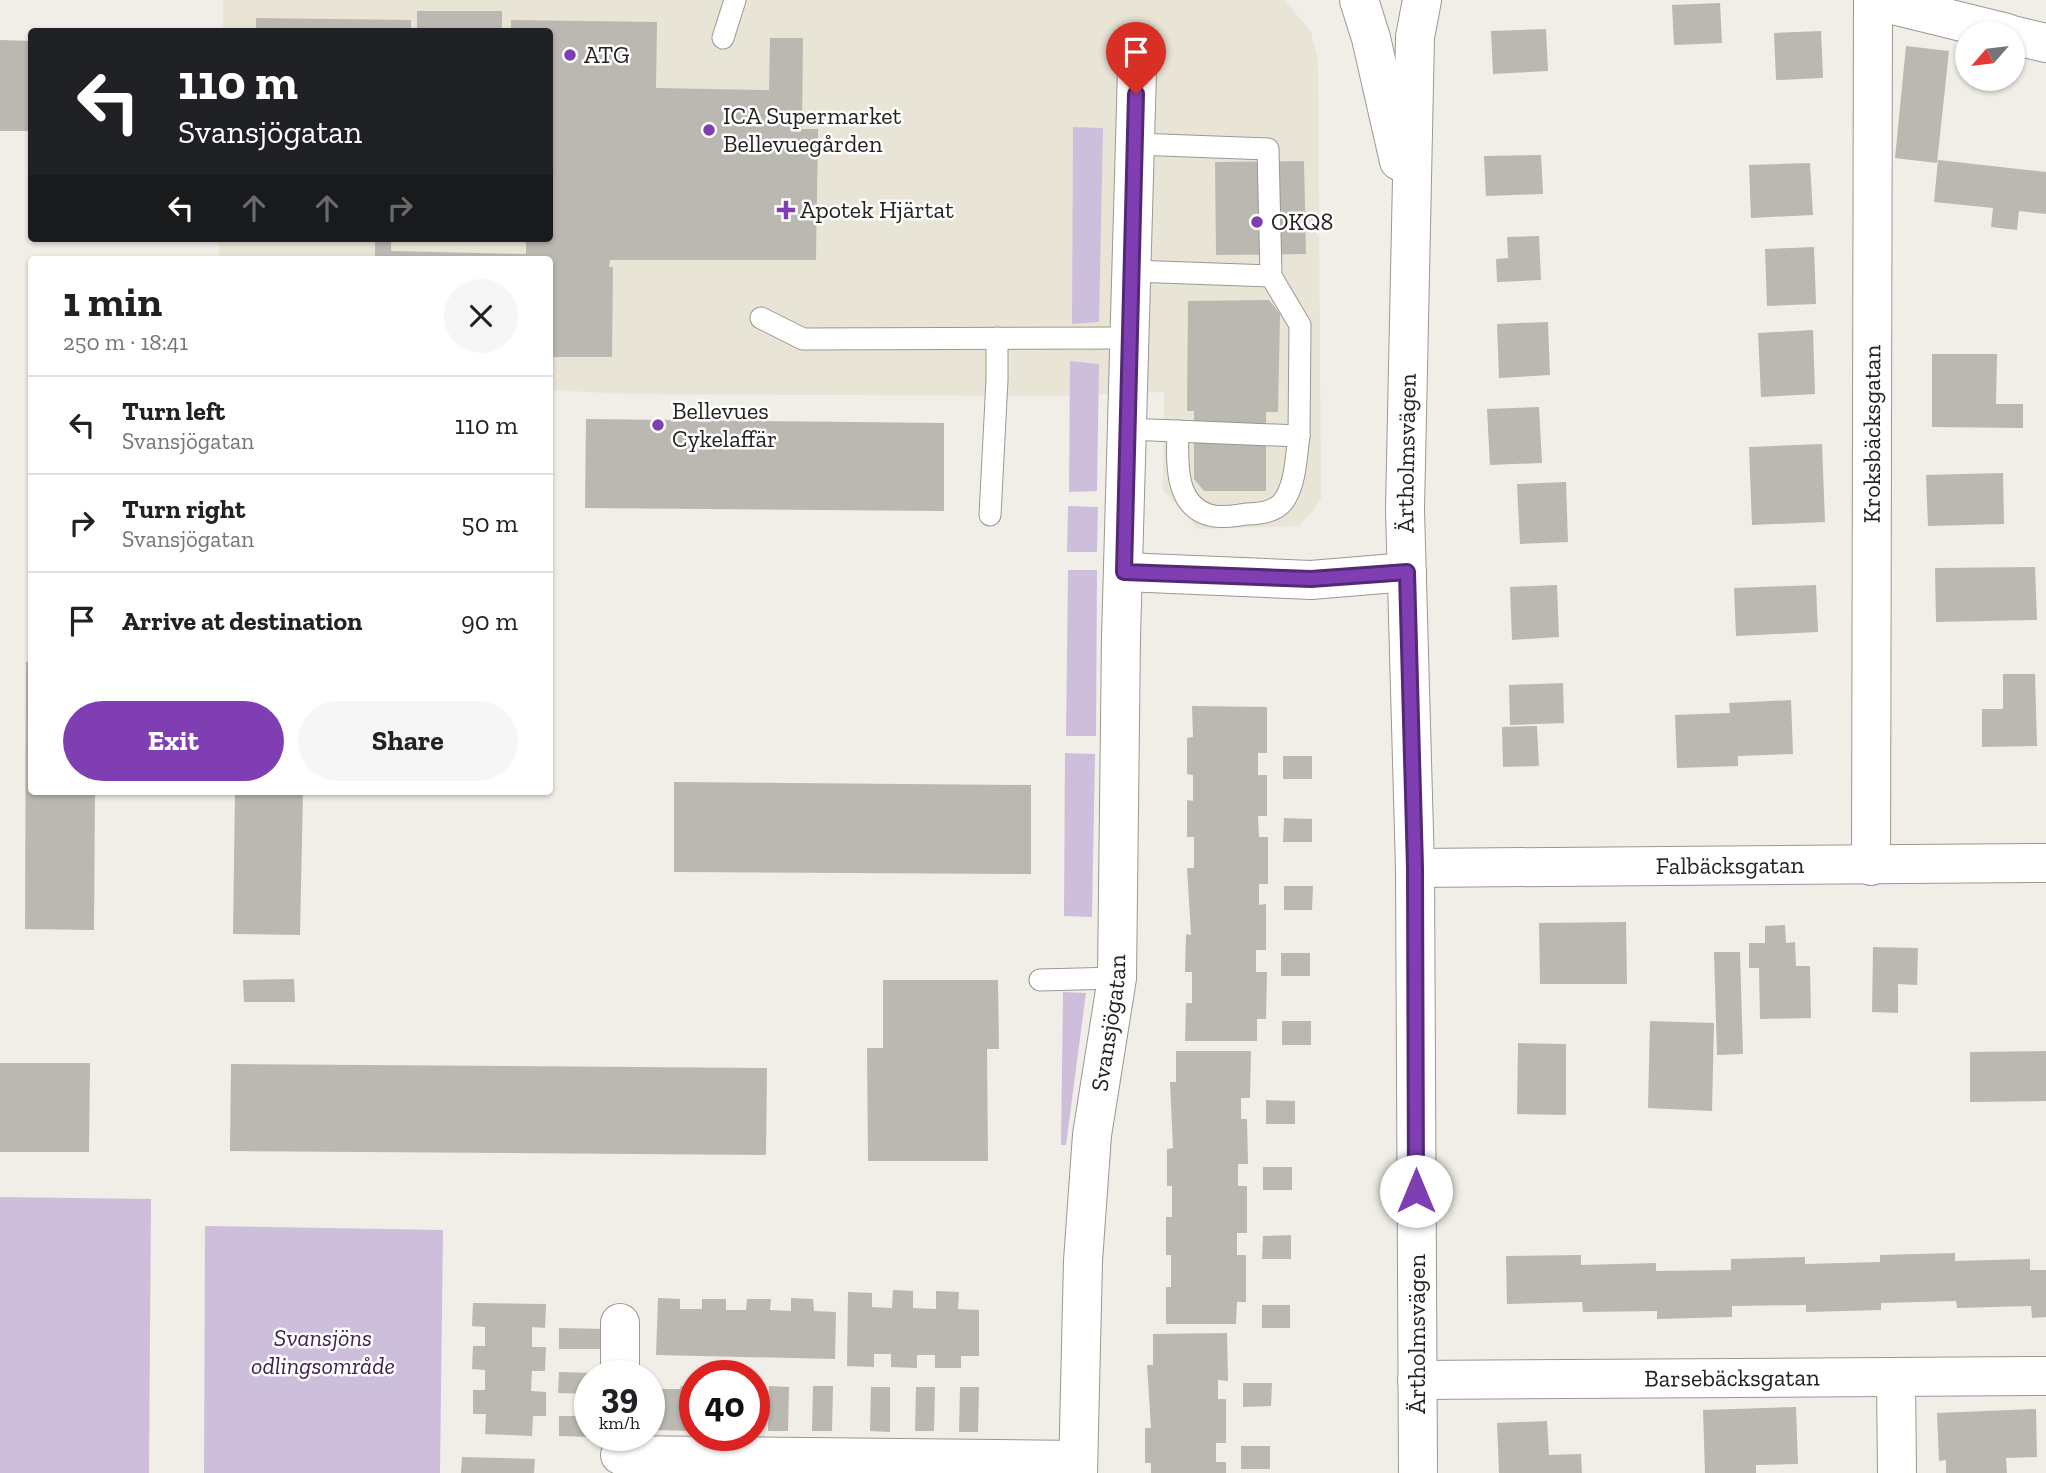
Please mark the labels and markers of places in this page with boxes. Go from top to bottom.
pin [1106,22,1166,94]
place label: ATG [584,40,630,69]
marker: ATG [562,47,578,63]
place label: ICA Supermarket Bellevuegården [723,101,902,158]
marker: ICA Supermarket Bellevuegården [701,122,717,138]
place label: Apotek Hjärtat [800,195,954,224]
marker: Apotek Hjärtat [778,202,794,218]
place label: OKQ8 [1271,207,1333,236]
marker: OKQ8 [1249,214,1265,230]
place label: Bellevues Cykelaffär [672,396,777,453]
marker: Bellevues Cykelaffär [650,417,666,433]

